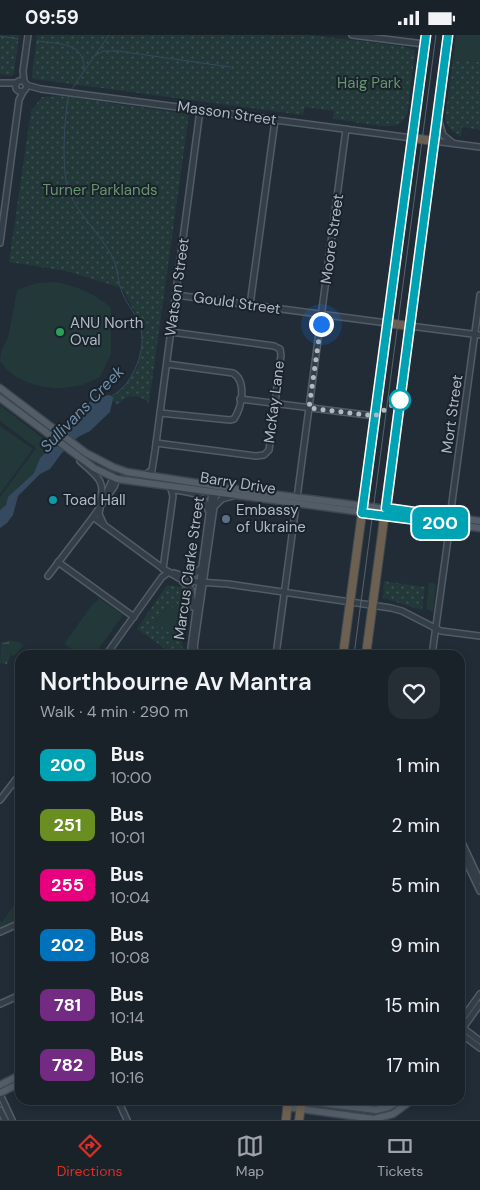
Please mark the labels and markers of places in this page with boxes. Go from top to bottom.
place label: ANU North Oval [70,313,143,350]
marker: ANU North Oval [54,326,66,338]
unlabelled marker [389,389,411,411]
place label: Toad Hall [63,490,126,510]
marker: Toad Hall [47,494,59,506]
place label: Embassy of Ukraine [236,500,306,537]
marker: Embassy of Ukraine [220,513,232,525]

